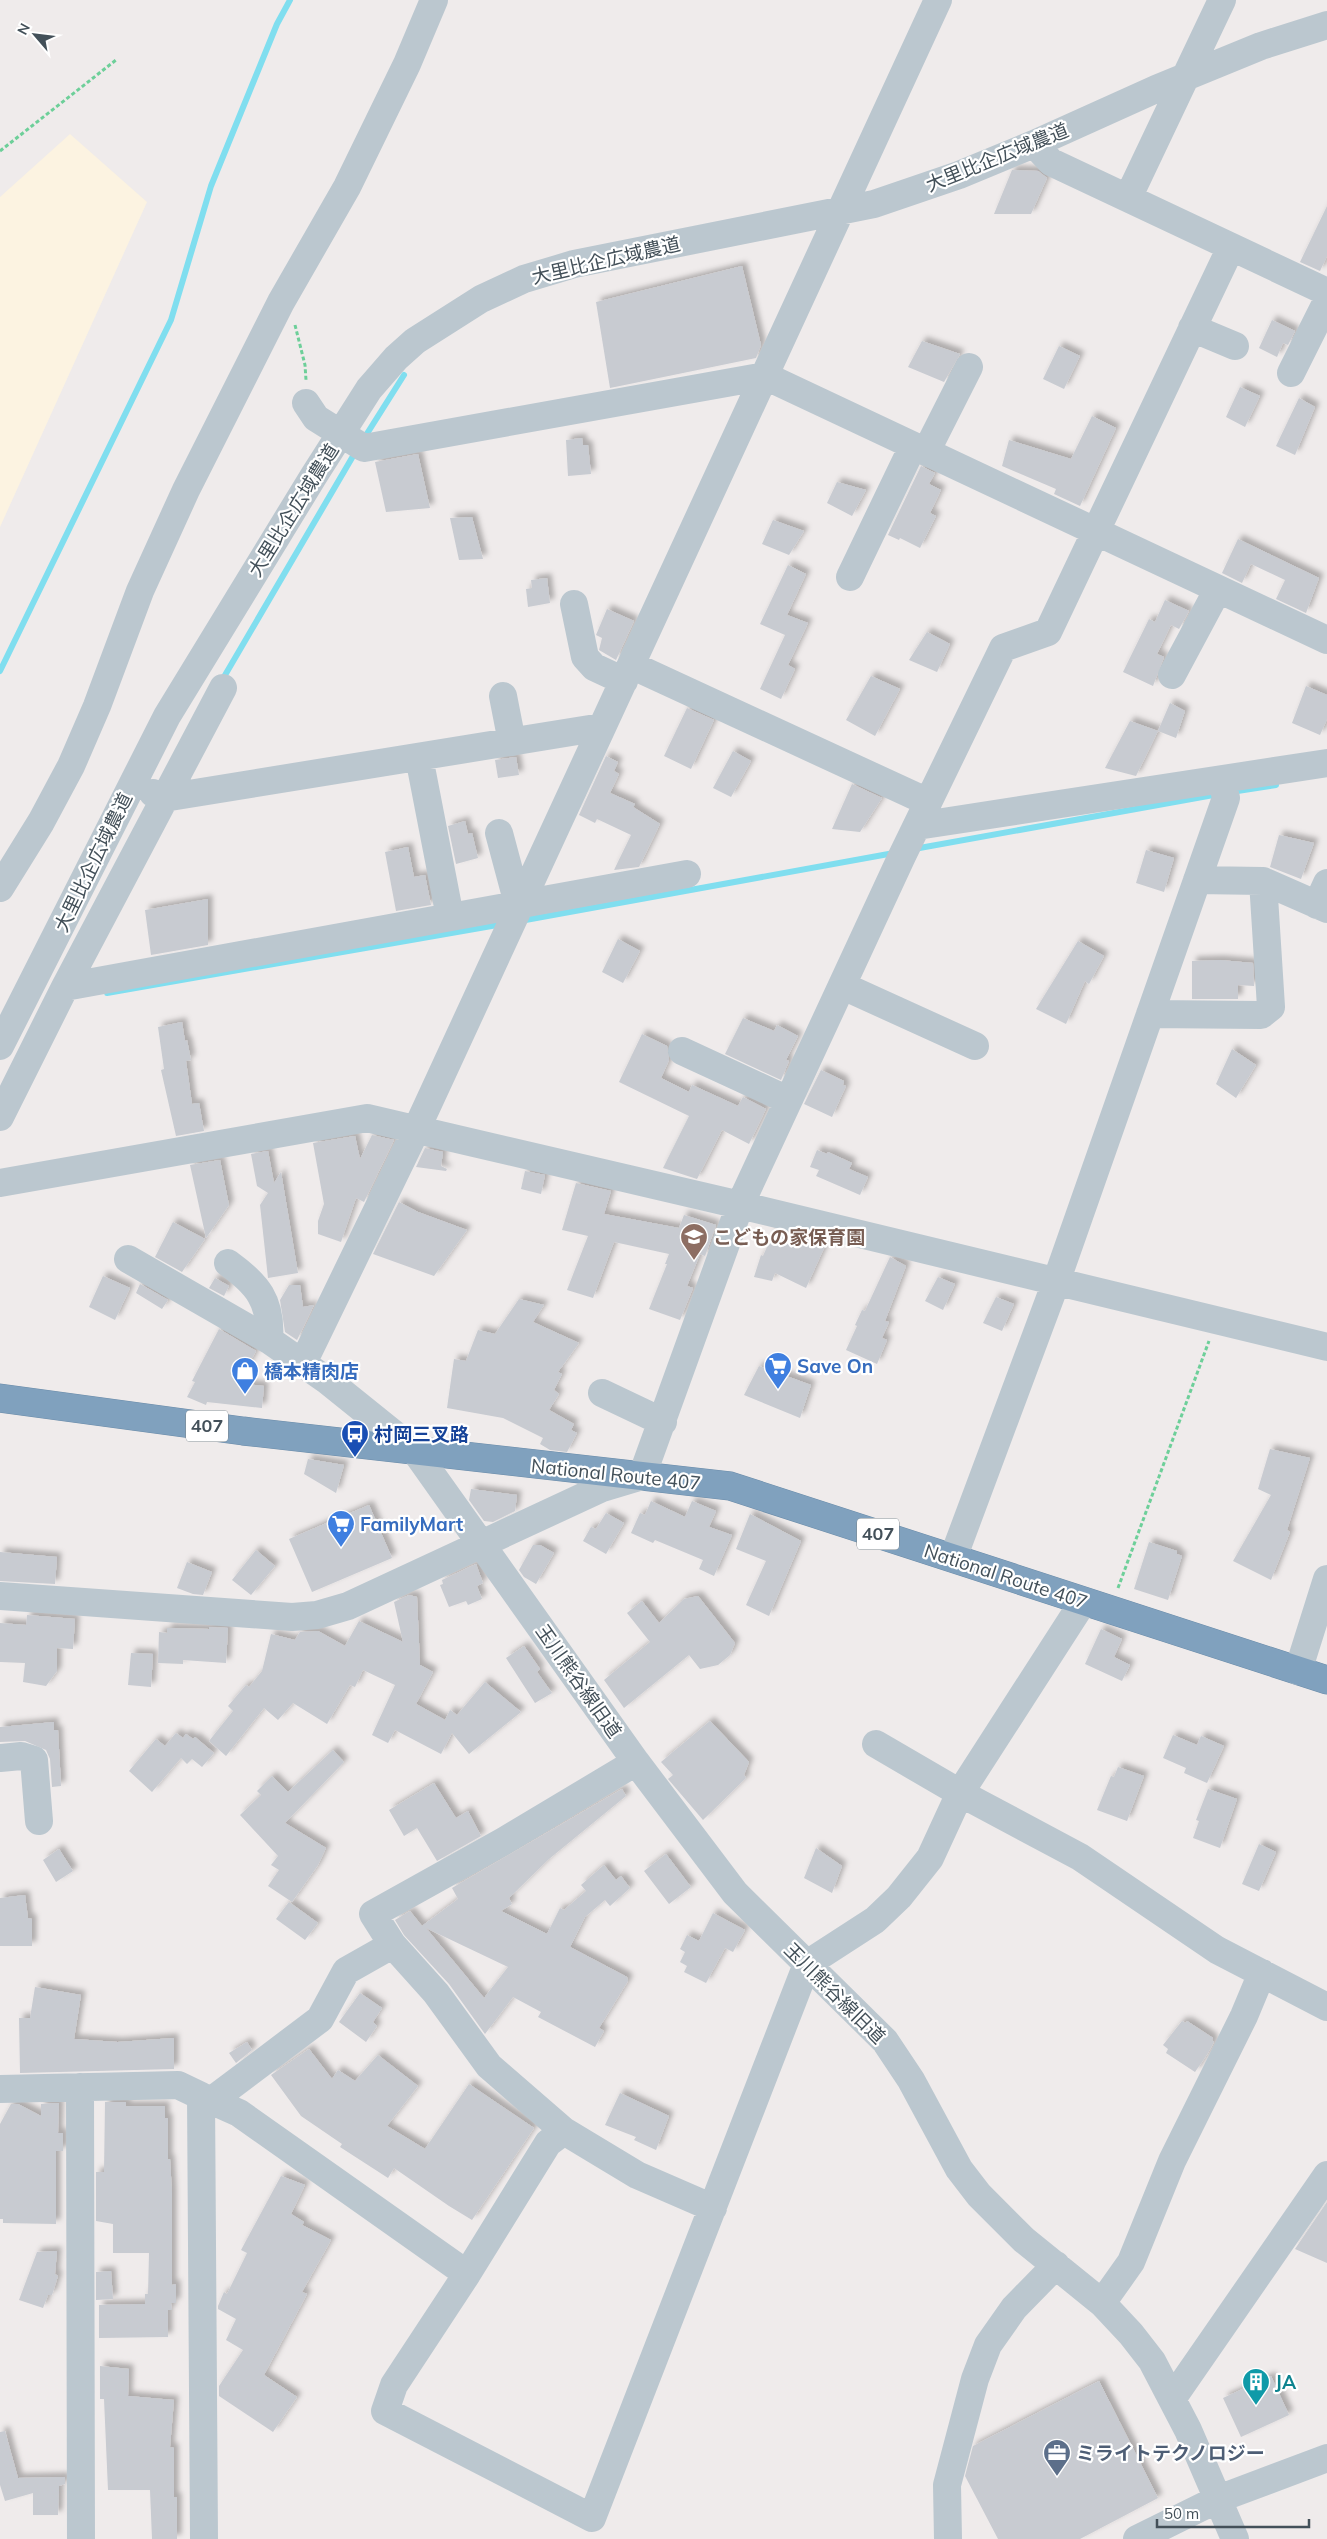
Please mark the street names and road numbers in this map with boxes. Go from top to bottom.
street label: 大里比企広域農道 [922,117,1072,197]
street label: 大里比企広域農道 [529,231,683,289]
street label: 大里比企広域農道 [243,439,343,581]
street label: 大里比企広域農道 [49,788,137,936]
road number: 407 [186,1410,228,1442]
street label: National Route 407 [530,1453,702,1495]
road number: 407 [857,1518,899,1550]
street label: National Route 407 [921,1538,1091,1614]
street label: 玉川熊谷線旧道 [531,1620,627,1742]
street label: 玉川熊谷線旧道 [779,1937,891,2049]

